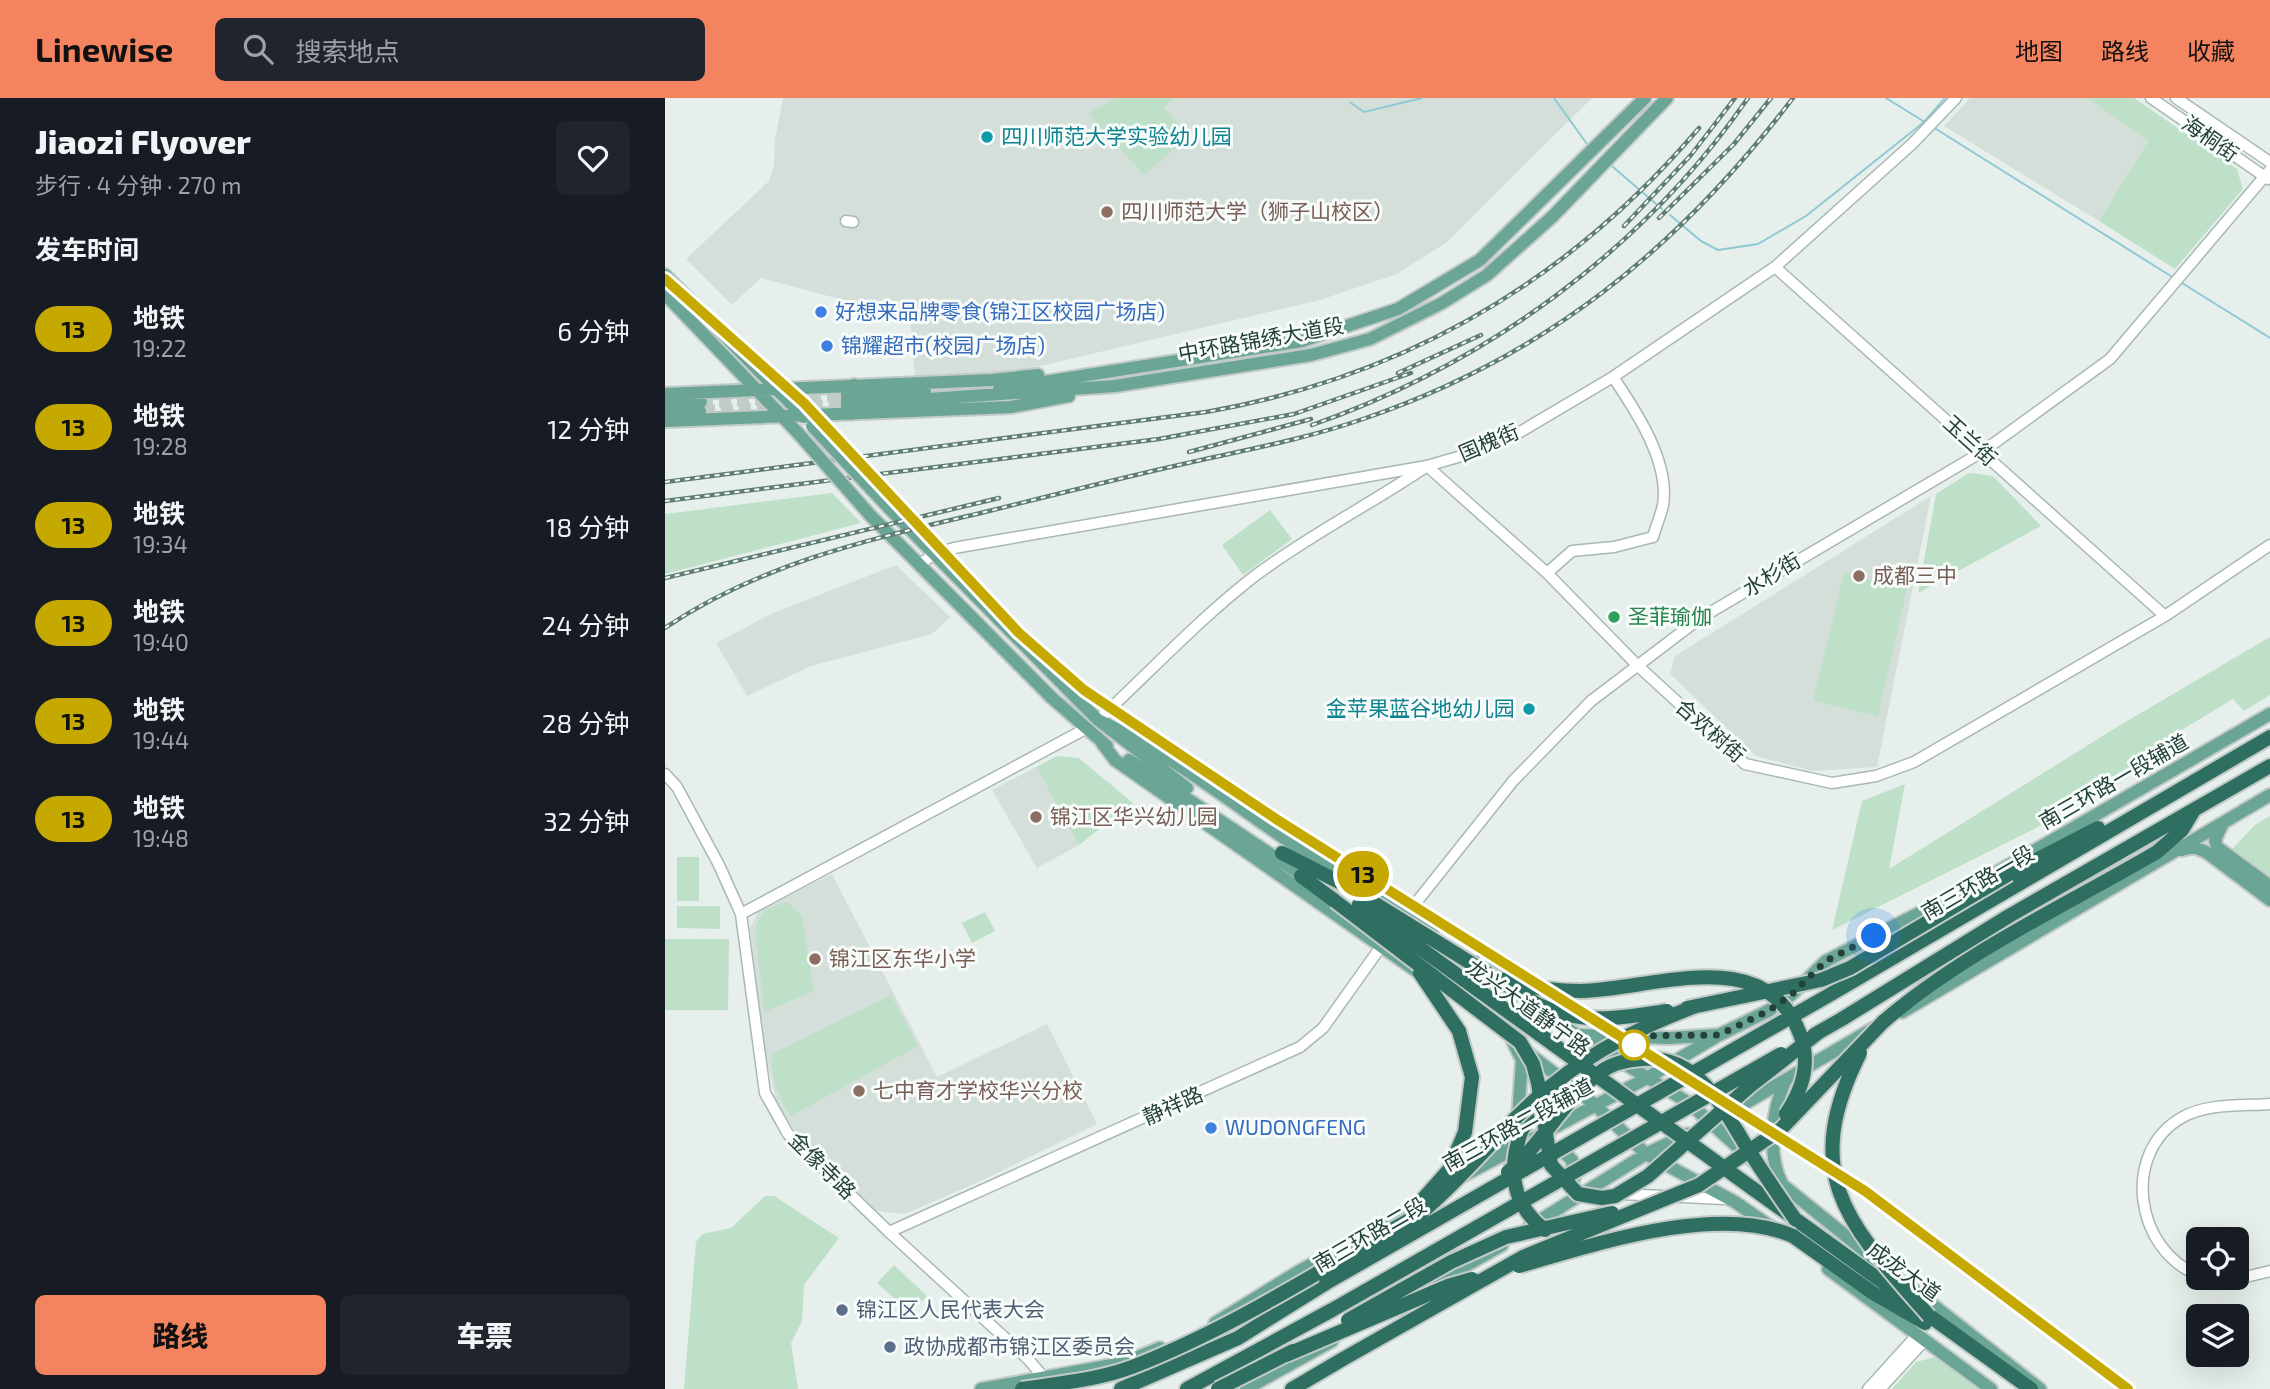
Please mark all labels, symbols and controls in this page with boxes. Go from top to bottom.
search box [215,18,705,81]
text: Linewise [35,29,173,69]
icon: search [239,30,277,68]
text: 搜索地点 [295,35,399,66]
text: 地图 [2015,36,2063,65]
text: 路线 [2101,36,2149,65]
text: 收藏 [2187,36,2235,65]
street label: 海桐街 [2178,109,2244,166]
text: Jiaozi Flyover [35,121,251,161]
button: heart [556,121,630,195]
place label: 四川师范大学实验幼儿园 [1001,123,1232,148]
marker: 四川师范大学实验幼儿园 [979,129,995,145]
text: 步行 · 4 分钟 · 270 m [35,171,242,199]
place label: 四川师范大学（狮子山校区） [1121,198,1394,223]
marker: 四川师范大学（狮子山校区） [1099,204,1115,220]
text: 发车时间 [35,233,139,264]
place label: 好想来品牌零食(锦江区校园广场店) [835,298,1165,323]
text: 地铁 [133,301,185,332]
marker: 好想来品牌零食(锦江区校园广场店) [813,304,829,320]
street label: 中环路锦绣大道段 [1176,312,1346,365]
text: 13 [62,314,85,343]
text: 6 分钟 [557,315,630,346]
place label: 锦耀超市(校园广场店) [841,332,1045,357]
text: 19:22 [133,334,187,362]
marker: 锦耀超市(校园广场店) [819,338,835,354]
text: 地铁 [133,399,185,430]
street label: 玉兰街 [1939,410,2003,470]
text: 13 [62,412,85,441]
text: 12 分钟 [547,413,630,444]
street label: 国槐街 [1455,418,1522,465]
text: 19:28 [133,432,188,460]
text: 地铁 [133,497,185,528]
text: 13 [62,510,85,539]
text: 18 分钟 [546,511,630,542]
text: 19:34 [133,530,188,558]
street label: 水杉街 [1738,547,1805,601]
place label: 成都三中 [1873,562,1957,587]
marker: 成都三中 [1851,568,1867,584]
text: 地铁 [133,595,185,626]
place label: 圣菲瑜伽 [1628,603,1712,628]
text: 13 [62,608,85,637]
text: 24 分钟 [542,609,630,640]
marker: 圣菲瑜伽 [1606,609,1622,625]
text: 19:40 [133,628,189,656]
text: 地铁 [133,693,185,724]
street label: 合欢树街 [1671,693,1751,767]
place label: 金苹果蓝谷地幼儿园 [1326,695,1515,720]
marker: 金苹果蓝谷地幼儿园 [1521,701,1537,717]
text: 13 [62,706,85,735]
text: 28 分钟 [542,707,630,738]
text: 19:44 [133,726,189,754]
street label: 南三环路一段辅道 [2034,728,2192,834]
text: 地铁 [133,791,185,822]
place label: 锦江区华兴幼儿园 [1050,803,1218,828]
text: 13 [62,804,85,833]
text: 32 分钟 [543,805,630,836]
marker: 锦江区华兴幼儿园 [1028,809,1044,825]
text: 19:48 [133,824,189,852]
street label: 南三环路一段 [1916,839,2038,924]
line badge: 13 [1331,851,1395,897]
text: 13 [1351,859,1375,888]
your location [1856,918,1891,953]
place label: 锦江区东华小学 [829,945,976,970]
marker: 锦江区东华小学 [807,951,823,967]
street label: 龙兴大道静宁路 [1462,953,1596,1060]
unlabelled marker [1619,1030,1649,1060]
street label: 南三环路二段辅道 [1438,1072,1597,1175]
place label: 七中育才学校华兴分校 [873,1077,1083,1102]
street label: 静祥路 [1139,1080,1206,1129]
marker: 七中育才学校华兴分校 [851,1083,867,1099]
place label: WUDONGFENG [1225,1114,1366,1139]
marker: WUDONGFENG [1203,1120,1219,1136]
street label: 金像寺路 [785,1126,862,1203]
street label: 南三环路二段 [1308,1191,1430,1276]
map controls [2186,1227,2249,1367]
button: locate [2186,1227,2249,1290]
street label: 成龙大道 [1864,1236,1946,1306]
button: 路线 [35,1295,326,1375]
button: 车票 [340,1295,630,1375]
place label: 锦江区人民代表大会 [856,1296,1045,1321]
marker: 锦江区人民代表大会 [834,1302,850,1318]
button: layers [2186,1304,2249,1367]
place label: 政协成都市锦江区委员会 [904,1333,1135,1358]
marker: 政协成都市锦江区委员会 [882,1339,898,1355]

